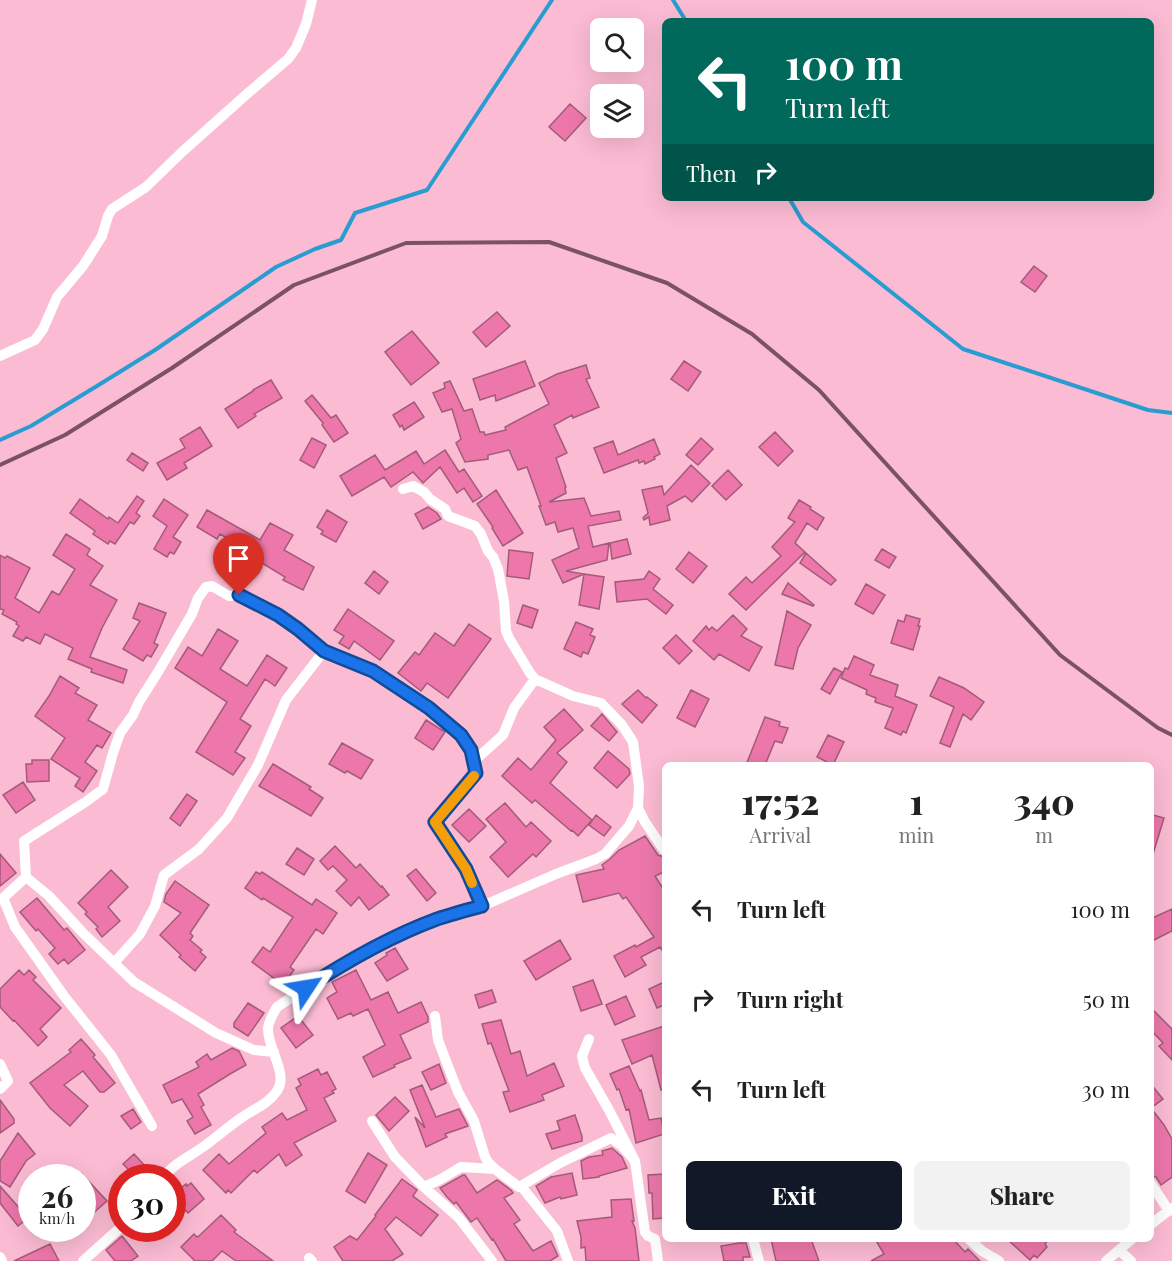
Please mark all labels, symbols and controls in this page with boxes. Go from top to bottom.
map controls [590,18,644,138]
button: search [590,18,644,72]
text: 100 m [785,35,903,91]
icon: left [686,42,764,120]
button: layers [590,84,644,138]
text: Turn left [785,89,889,125]
icon: right [749,156,782,189]
text: Then [686,158,737,188]
pin [213,533,264,595]
icon: arrive [222,542,255,575]
text: 17:52 [741,776,819,824]
text: 1 [909,776,923,824]
text: 340 [1014,776,1075,824]
text: Arrival [750,821,811,848]
text: min [899,821,934,848]
text: m [1035,821,1053,848]
icon: left [686,893,719,926]
text: Turn left [737,894,826,924]
text: 100 m [1070,894,1130,924]
position arrow [274,956,338,1020]
icon: right [686,983,719,1016]
text: Turn right [737,984,843,1014]
text: 50 m [1083,984,1130,1014]
icon: left [686,1073,719,1106]
text: Turn left [737,1074,826,1104]
text: 30 m [1082,1074,1130,1104]
button: Exit [686,1161,902,1230]
button: Share [914,1161,1130,1230]
speed limit sign: 30 [108,1164,186,1242]
text: 26 [41,1176,73,1216]
text: km/h [39,1208,75,1228]

